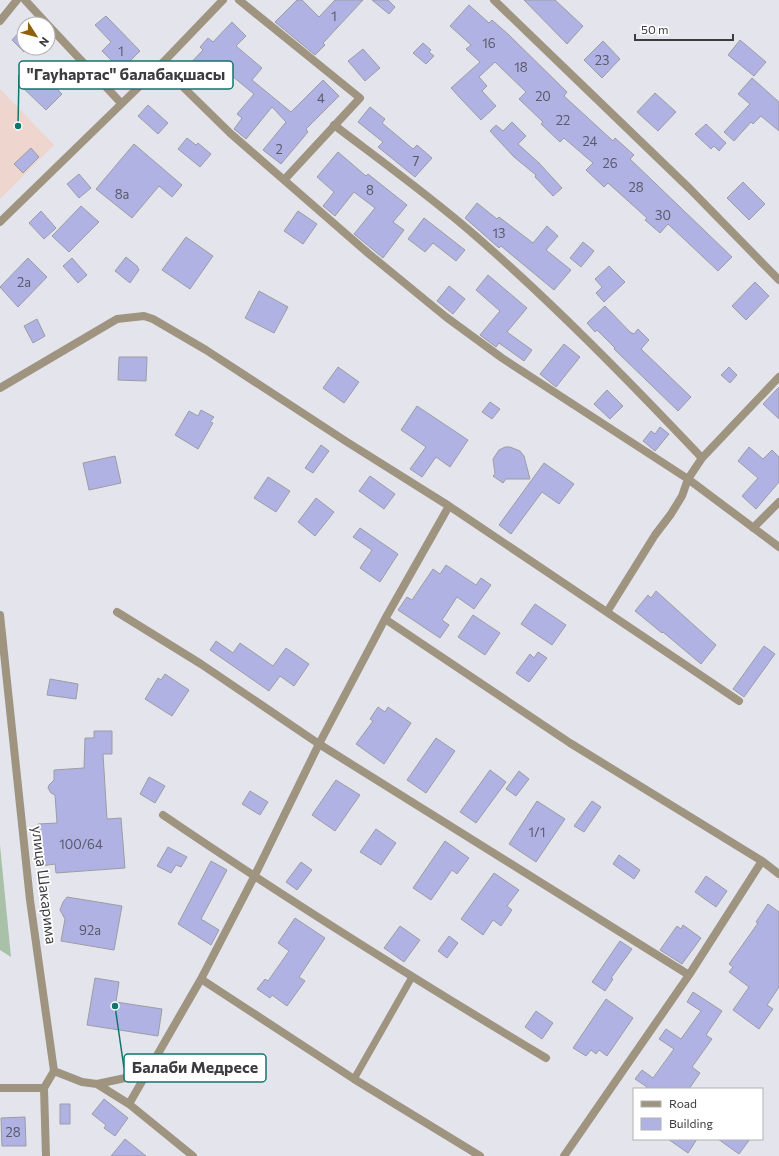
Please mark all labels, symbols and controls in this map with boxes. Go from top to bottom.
house number: 1 [331,8,337,24]
north arrow [16,16,56,56]
scale bar [635,16,733,42]
text: 50 m [641,22,669,36]
text: N [37,35,52,49]
house number: 16 [482,35,496,51]
house number: 1 [118,43,124,59]
house number: 23 [595,52,609,68]
house number: 18 [514,59,528,75]
callout: "Гауһартас" балабақшасы [19,61,233,89]
text: "Гауһартас" балабақшасы [27,64,225,83]
house number: 20 [535,88,551,104]
house number: 4 [317,90,325,106]
house number: 22 [556,112,570,128]
house number: 24 [583,133,598,149]
house number: 2 [275,141,283,157]
house number: 7 [413,153,420,169]
house number: 26 [602,155,618,171]
house number: 28 [628,179,644,195]
house number: 8 [366,182,374,198]
house number: 8а [115,186,129,202]
house number: 30 [655,207,671,223]
house number: 13 [493,225,505,241]
house number: 2а [17,274,31,290]
house number: 1/1 [529,824,545,840]
street label: улица Шакарима [29,825,61,945]
house number: 100/64 [59,836,103,852]
house number: 92а [79,922,101,938]
callout: Балаби Медресе [124,1054,266,1082]
text: Балаби Медресе [132,1057,258,1076]
legend [633,1088,763,1140]
text: Road [669,1096,697,1110]
text: Building [669,1116,713,1130]
house number: 28 [5,1124,21,1140]

